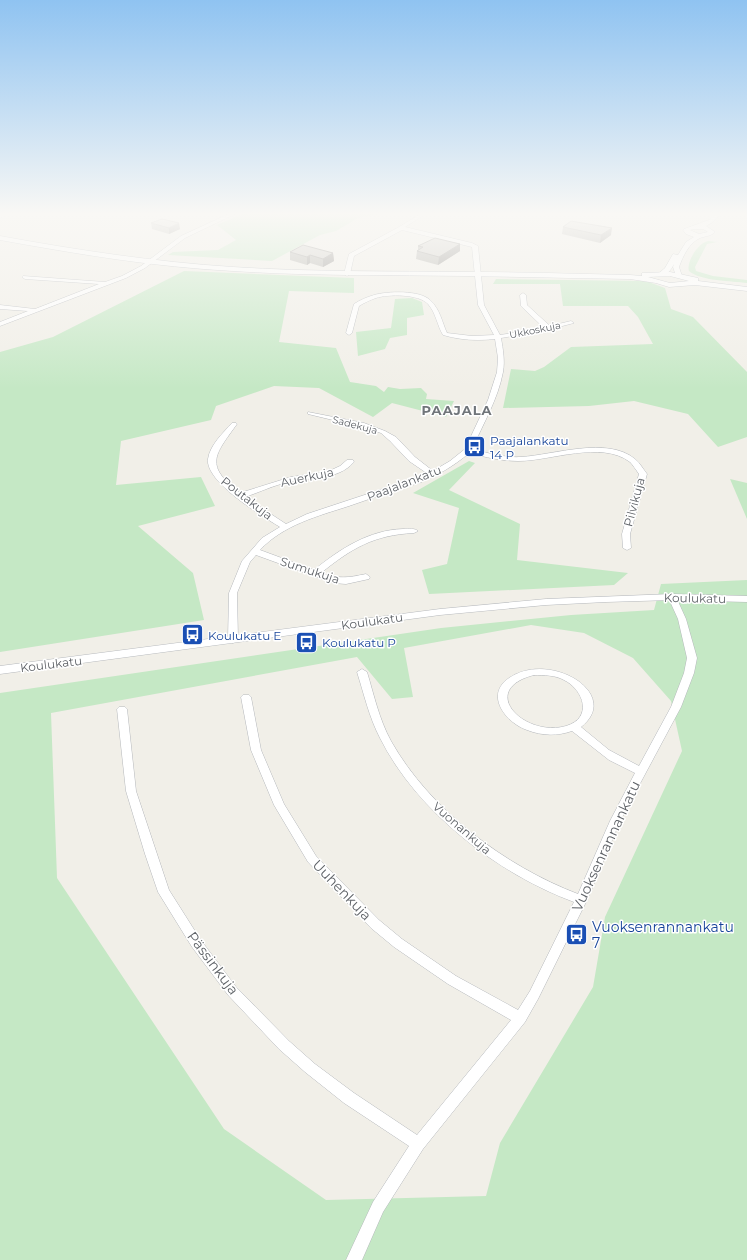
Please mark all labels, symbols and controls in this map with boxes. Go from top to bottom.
street label: Ukkoskuja [508,319,562,341]
district label: PAAJALA [422,402,493,418]
street label: Sadekuja [331,413,379,437]
place label: Paajalankatu 14 P [490,433,568,462]
bus stop icon: Paajalankatu 14 P [462,434,488,460]
street label: Paajalankatu [365,462,443,504]
street label: Auerkuja [279,464,335,490]
street label: Poutakuja [218,473,276,523]
street label: Pilvikuja [620,476,648,528]
street label: Sumukuja [278,553,342,587]
street label: Koulukatu [664,590,726,606]
street label: Koulukatu [340,609,404,633]
bus stop icon: Koulukatu E [179,622,205,648]
place label: Koulukatu E [208,628,281,643]
bus stop icon: Koulukatu P [293,629,319,655]
place label: Koulukatu P [322,635,396,650]
street label: Koulukatu [19,653,83,675]
street label: Vuoksenrannankatu [568,778,644,914]
street label: Vuonankuja [430,799,494,857]
street label: Uuhenkuja [309,856,375,924]
place label: Vuoksenrannankatu 7 [592,918,734,952]
bus stop icon: Vuoksenrannankatu 7 [563,922,589,948]
street label: Pässinkuja [183,928,243,998]

